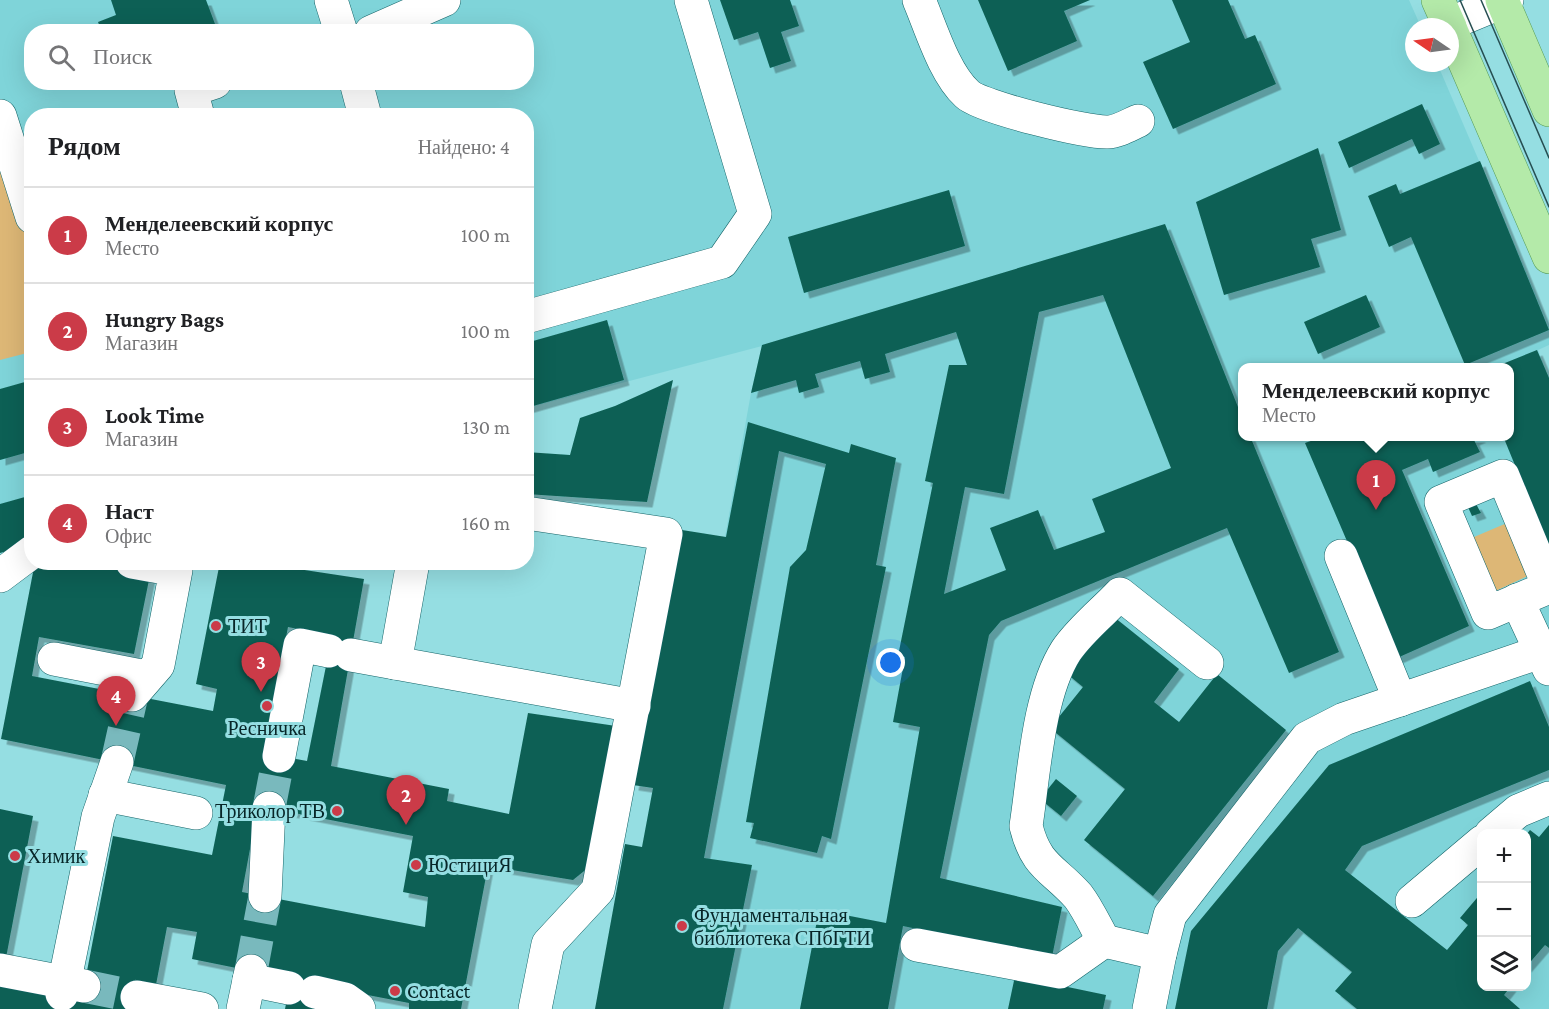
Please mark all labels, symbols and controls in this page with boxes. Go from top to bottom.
north arrow [1405,18,1459,72]
search box [24,24,534,90]
icon: search [45,41,78,74]
text: Поиск [93,44,152,69]
text: Рядом [48,132,121,161]
text: Найдено: 4 [418,136,510,158]
text: Менделеевский корпус [105,211,333,236]
text: 1 [64,224,71,246]
text: 100 m [461,224,510,246]
text: Место [105,237,159,259]
text: Hungry Bags [105,307,224,332]
text: 2 [62,320,73,342]
text: 100 m [461,320,510,342]
text: Магазин [105,332,178,354]
popup [1238,363,1514,441]
text: Менделеевский корпус [1262,378,1490,403]
text: Look Time [105,403,204,428]
text: Место [1262,404,1316,426]
text: 3 [63,416,72,438]
text: 130 m [463,416,510,438]
text: Магазин [105,428,178,450]
pin: 1 [1356,460,1396,510]
text: Наст [105,499,154,524]
text: 4 [62,512,73,534]
text: 160 m [462,512,510,534]
text: Офис [105,525,152,547]
place label: ТИТ [228,615,267,637]
marker: ТИТ [209,619,223,633]
pin: 3 [242,642,280,692]
your location [876,648,905,677]
pin: 4 [96,676,136,726]
marker: Ресничка [260,699,274,713]
place label: Ресничка [228,717,307,739]
pin: 2 [386,776,426,825]
place label: Триколор ТВ [215,800,325,823]
marker: Триколор ТВ [330,804,344,818]
map controls [1477,829,1531,991]
button: + [1477,829,1531,883]
place label: Химик [27,845,86,867]
marker: Химик [8,849,22,863]
place label: ЮстициЯ [428,854,512,877]
marker: ЮстициЯ [409,858,423,872]
button: − [1477,883,1531,937]
place label: Фундаментальная библиотека СПбГТИ [694,904,871,949]
marker: Фундаментальная библиотека СПбГТИ [675,919,689,933]
button: layers [1477,937,1531,991]
place label: Contact [407,980,470,1002]
marker: Contact [388,984,402,998]

